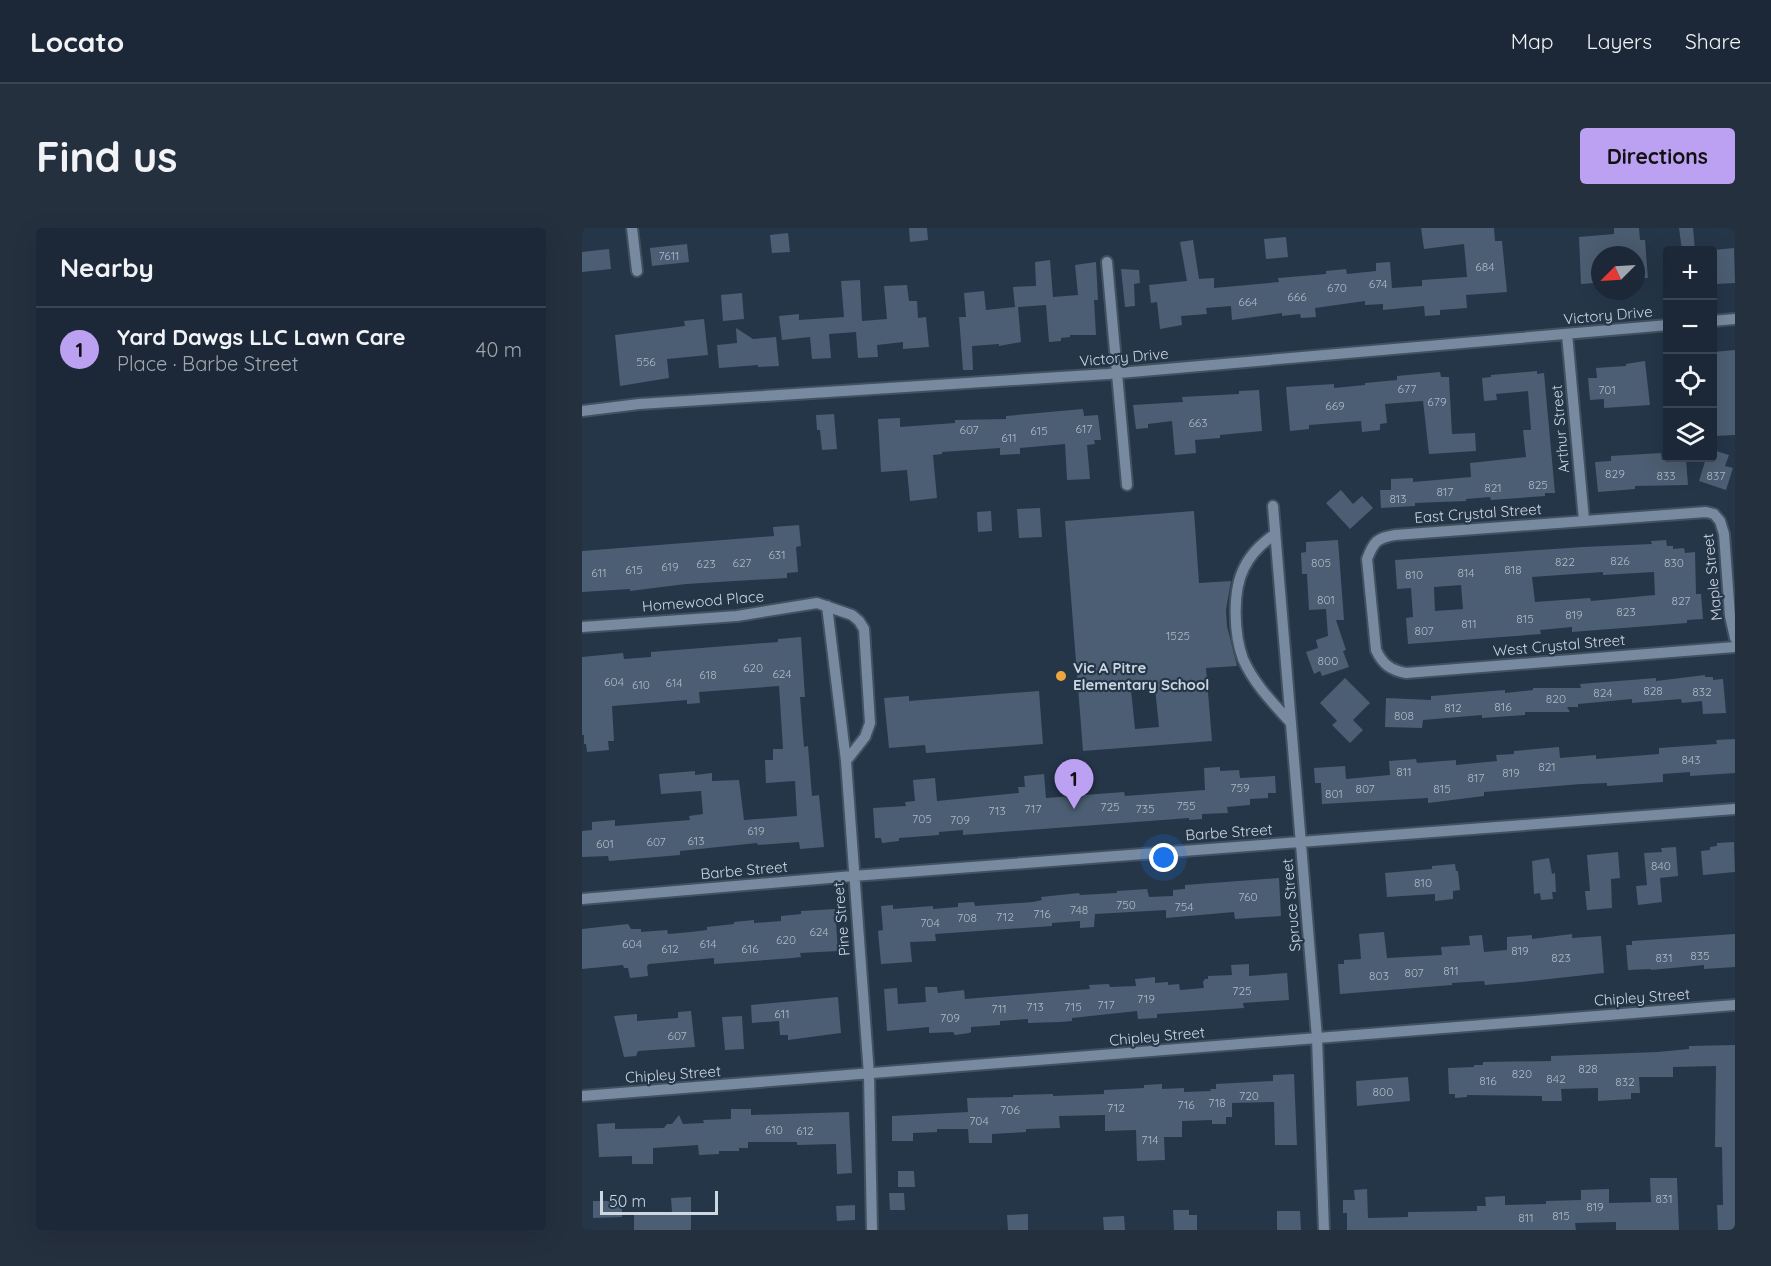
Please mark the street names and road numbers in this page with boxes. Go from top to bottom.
street label: Victory Drive [1563,302,1653,328]
street label: Victory Drive [1079,344,1169,370]
street label: Arthur Street [1547,384,1573,474]
street label: East Crystal Street [1414,499,1542,527]
street label: Maple Street [1698,533,1726,621]
street label: Homewood Place [641,586,765,616]
street label: West Crystal Street [1492,630,1626,660]
street label: Barbe Street [1185,819,1273,845]
street label: Barbe Street [700,857,788,883]
street label: Spruce Street [1277,858,1305,952]
street label: Pine Street [828,881,854,957]
street label: Chipley Street [1593,984,1691,1010]
street label: Chipley Street [1108,1022,1206,1050]
street label: Chipley Street [624,1061,722,1087]

